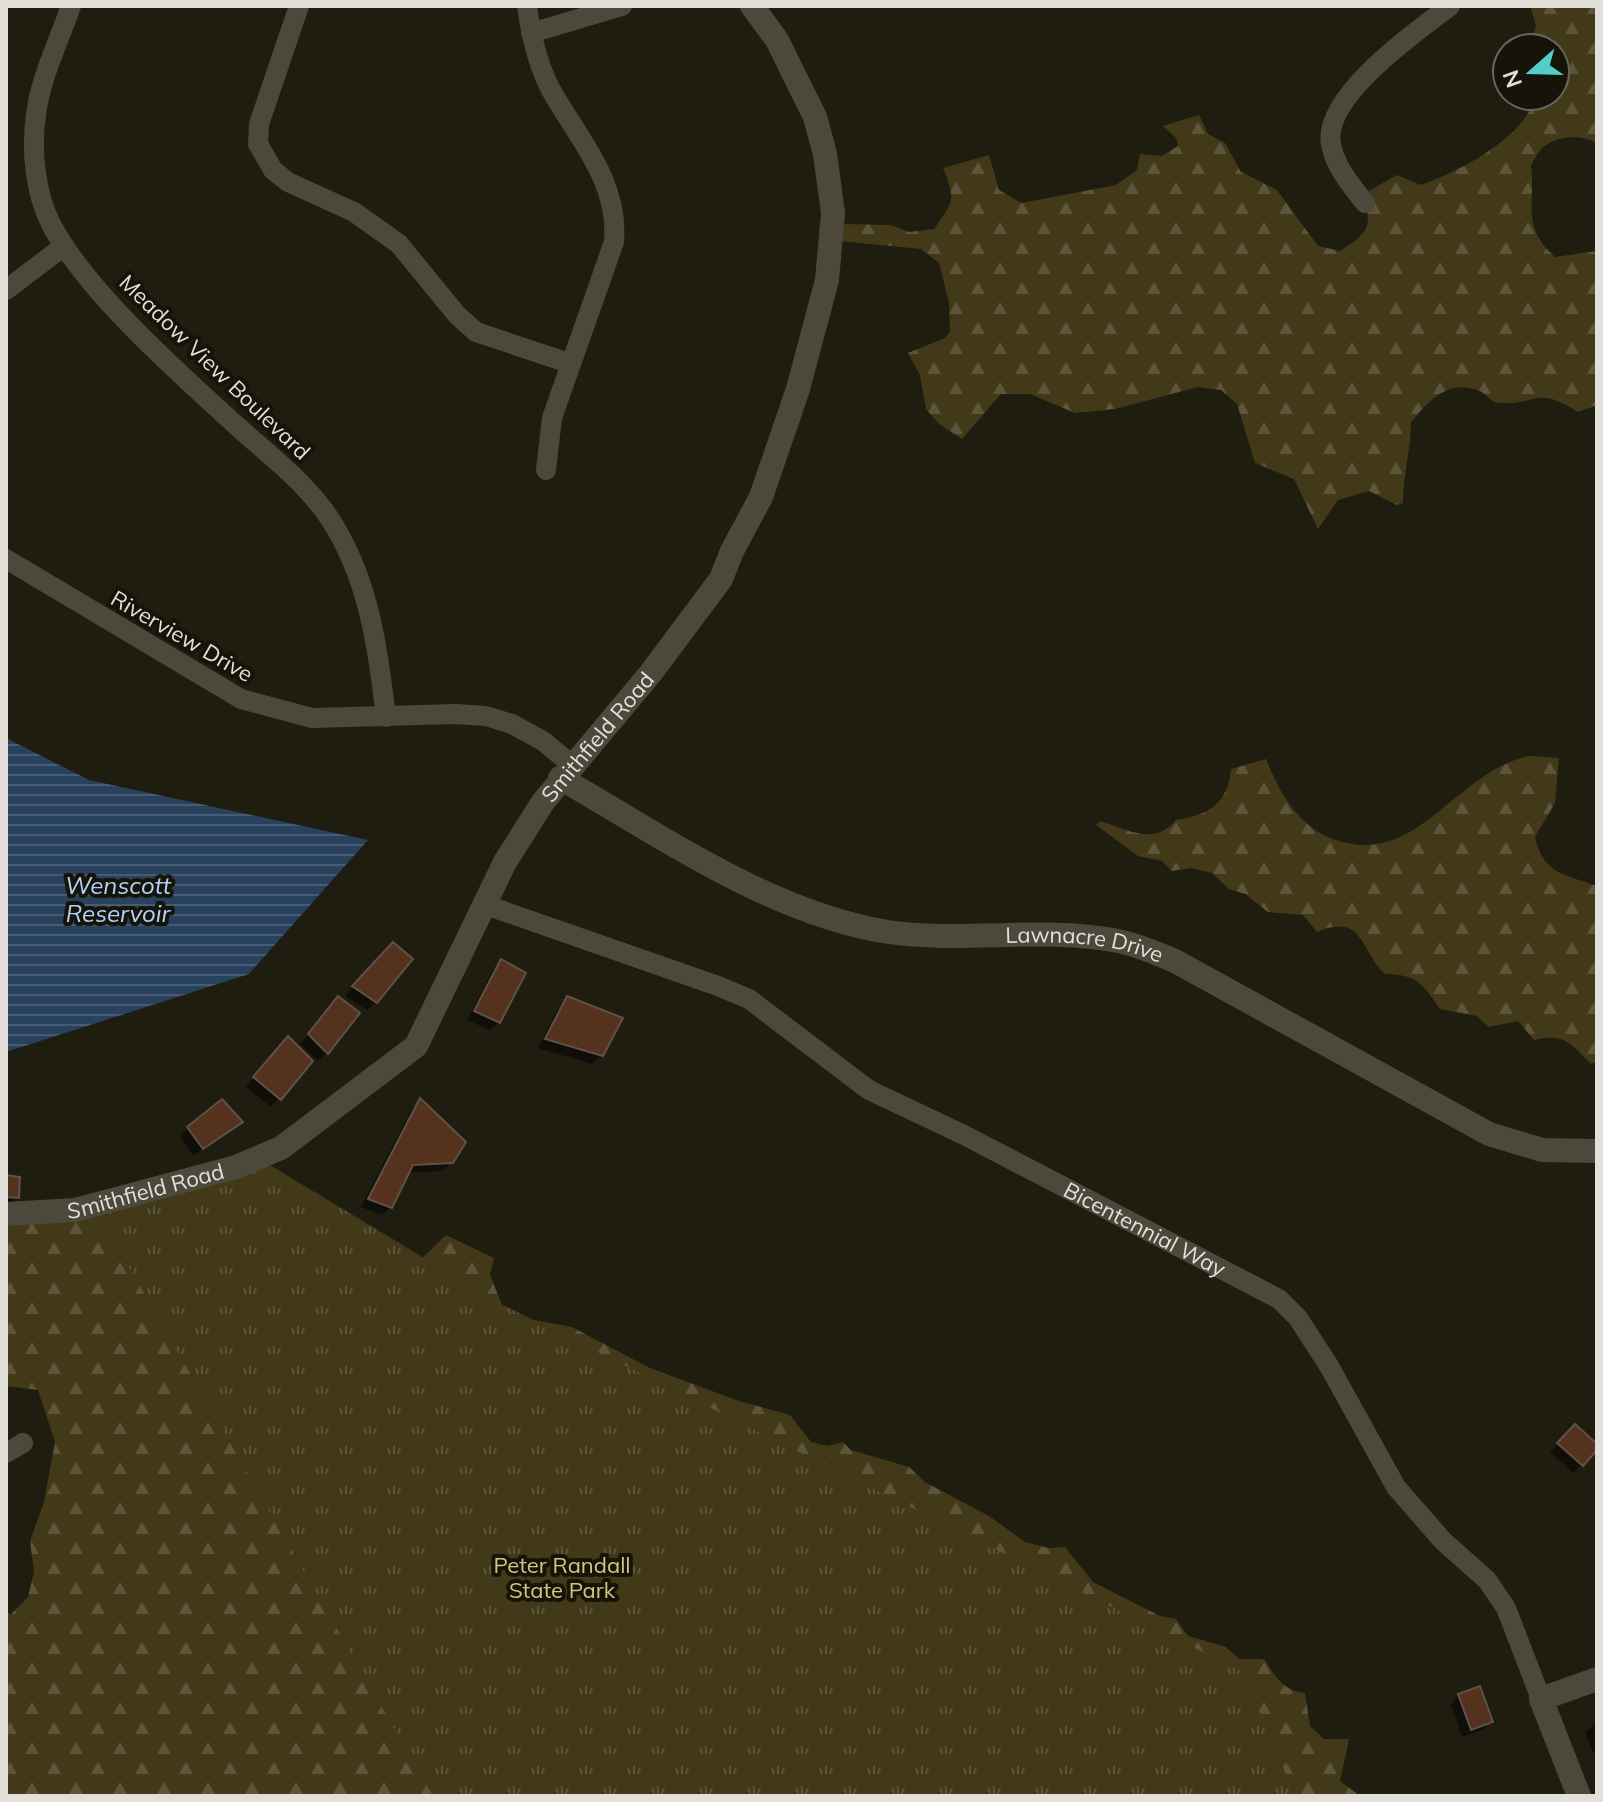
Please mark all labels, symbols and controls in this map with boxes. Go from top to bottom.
north arrow [1491,32,1571,112]
text: N [1496,66,1528,91]
street label: Meadow View Boulevard [114,268,316,466]
street label: Riverview Drive [106,584,258,688]
street label: Smithfield Road [535,666,660,808]
water label: Wenscott Reservoir [65,870,172,928]
street label: Lawnacre Drive [1005,920,1168,969]
street label: Smithfield Road [66,1157,227,1224]
street label: Bicentennial Way [1059,1175,1231,1283]
park label: Peter Randall State Park [493,1551,631,1604]

